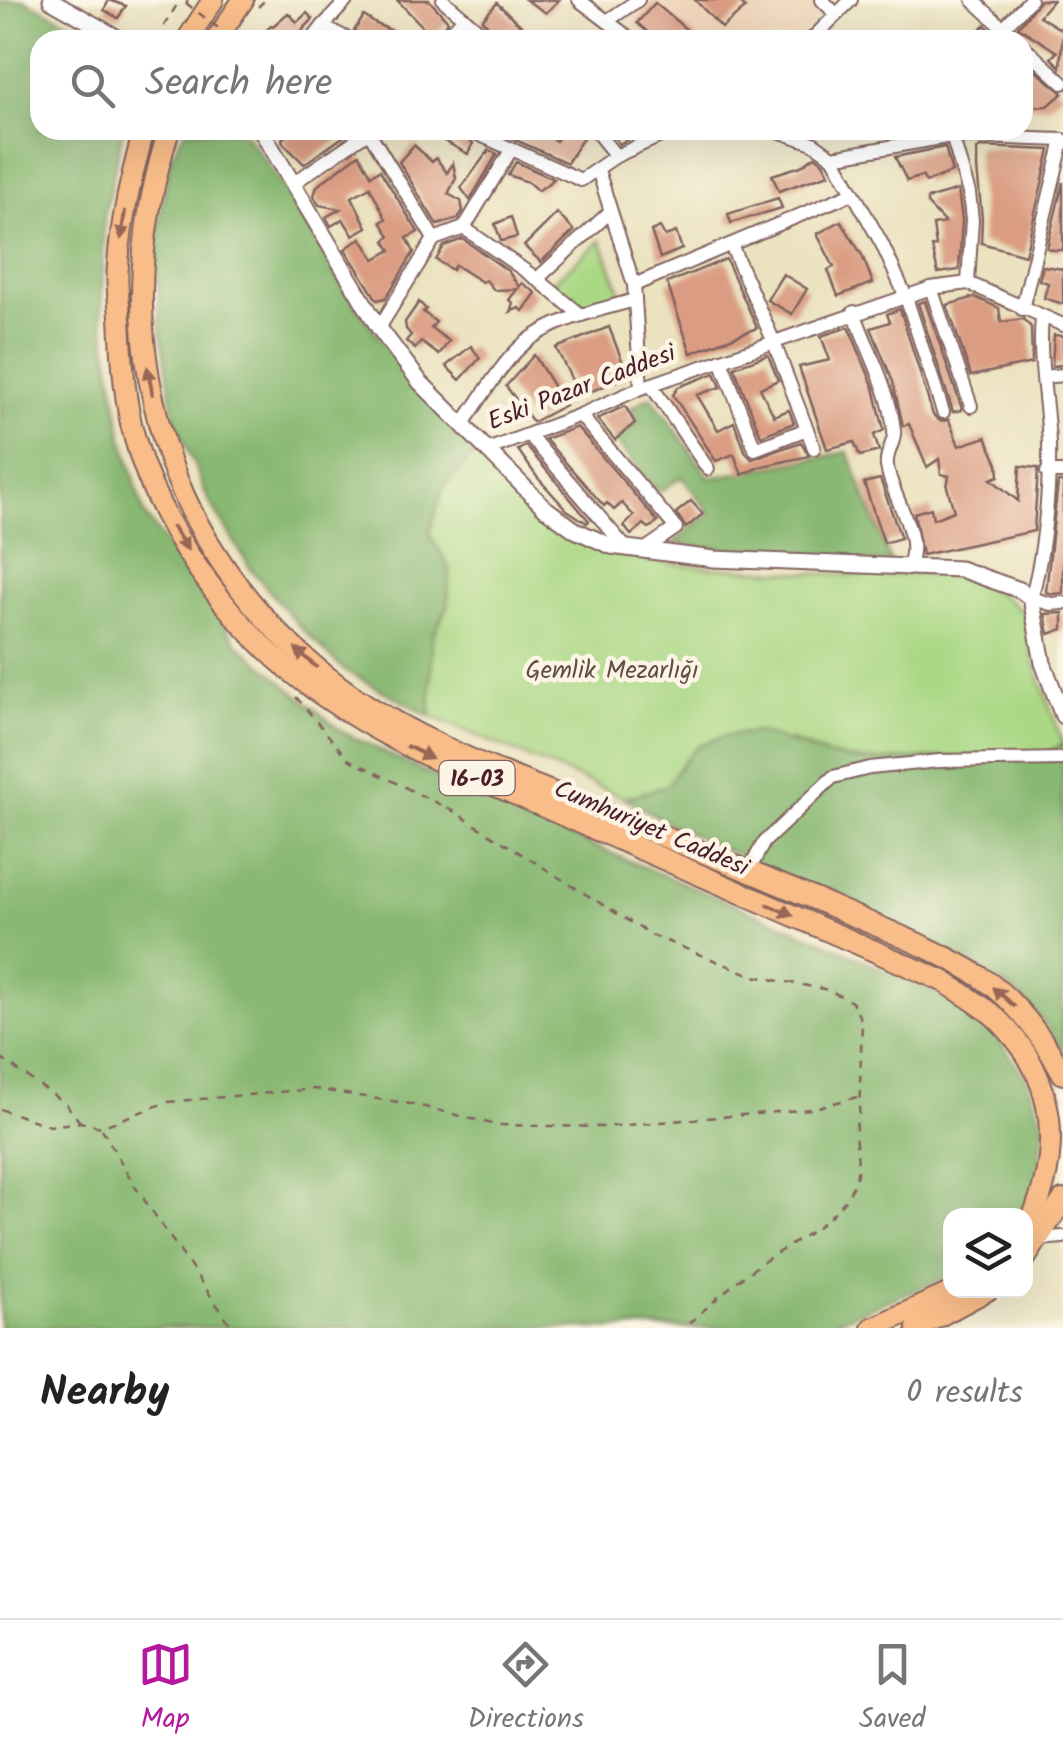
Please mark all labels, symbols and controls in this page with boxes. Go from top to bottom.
search box [30,30,1033,140]
text: Search here [145,55,332,115]
icon: search [65,58,120,113]
one-way arrow [115,210,131,241]
street label: Eski Pazar Caddesi [482,333,683,442]
one-way arrow [142,365,157,396]
one-way arrow [170,525,189,552]
one-way arrow [294,648,319,670]
park label: Gemlik Mezarlığı [525,651,699,691]
one-way arrow [404,743,433,760]
road number: 16-03 [440,761,514,795]
street label: Cumhuriyet Caddesi [547,770,756,888]
one-way arrow [766,902,795,918]
one-way arrow [992,987,1017,1009]
map controls [943,1208,1033,1298]
button: layers [943,1208,1033,1298]
text: Nearby [40,1360,169,1427]
text: 0 results [906,1368,1023,1419]
tab: Map [138,1637,193,1742]
tab: Directions [468,1637,584,1742]
tab: Saved [859,1637,925,1742]

